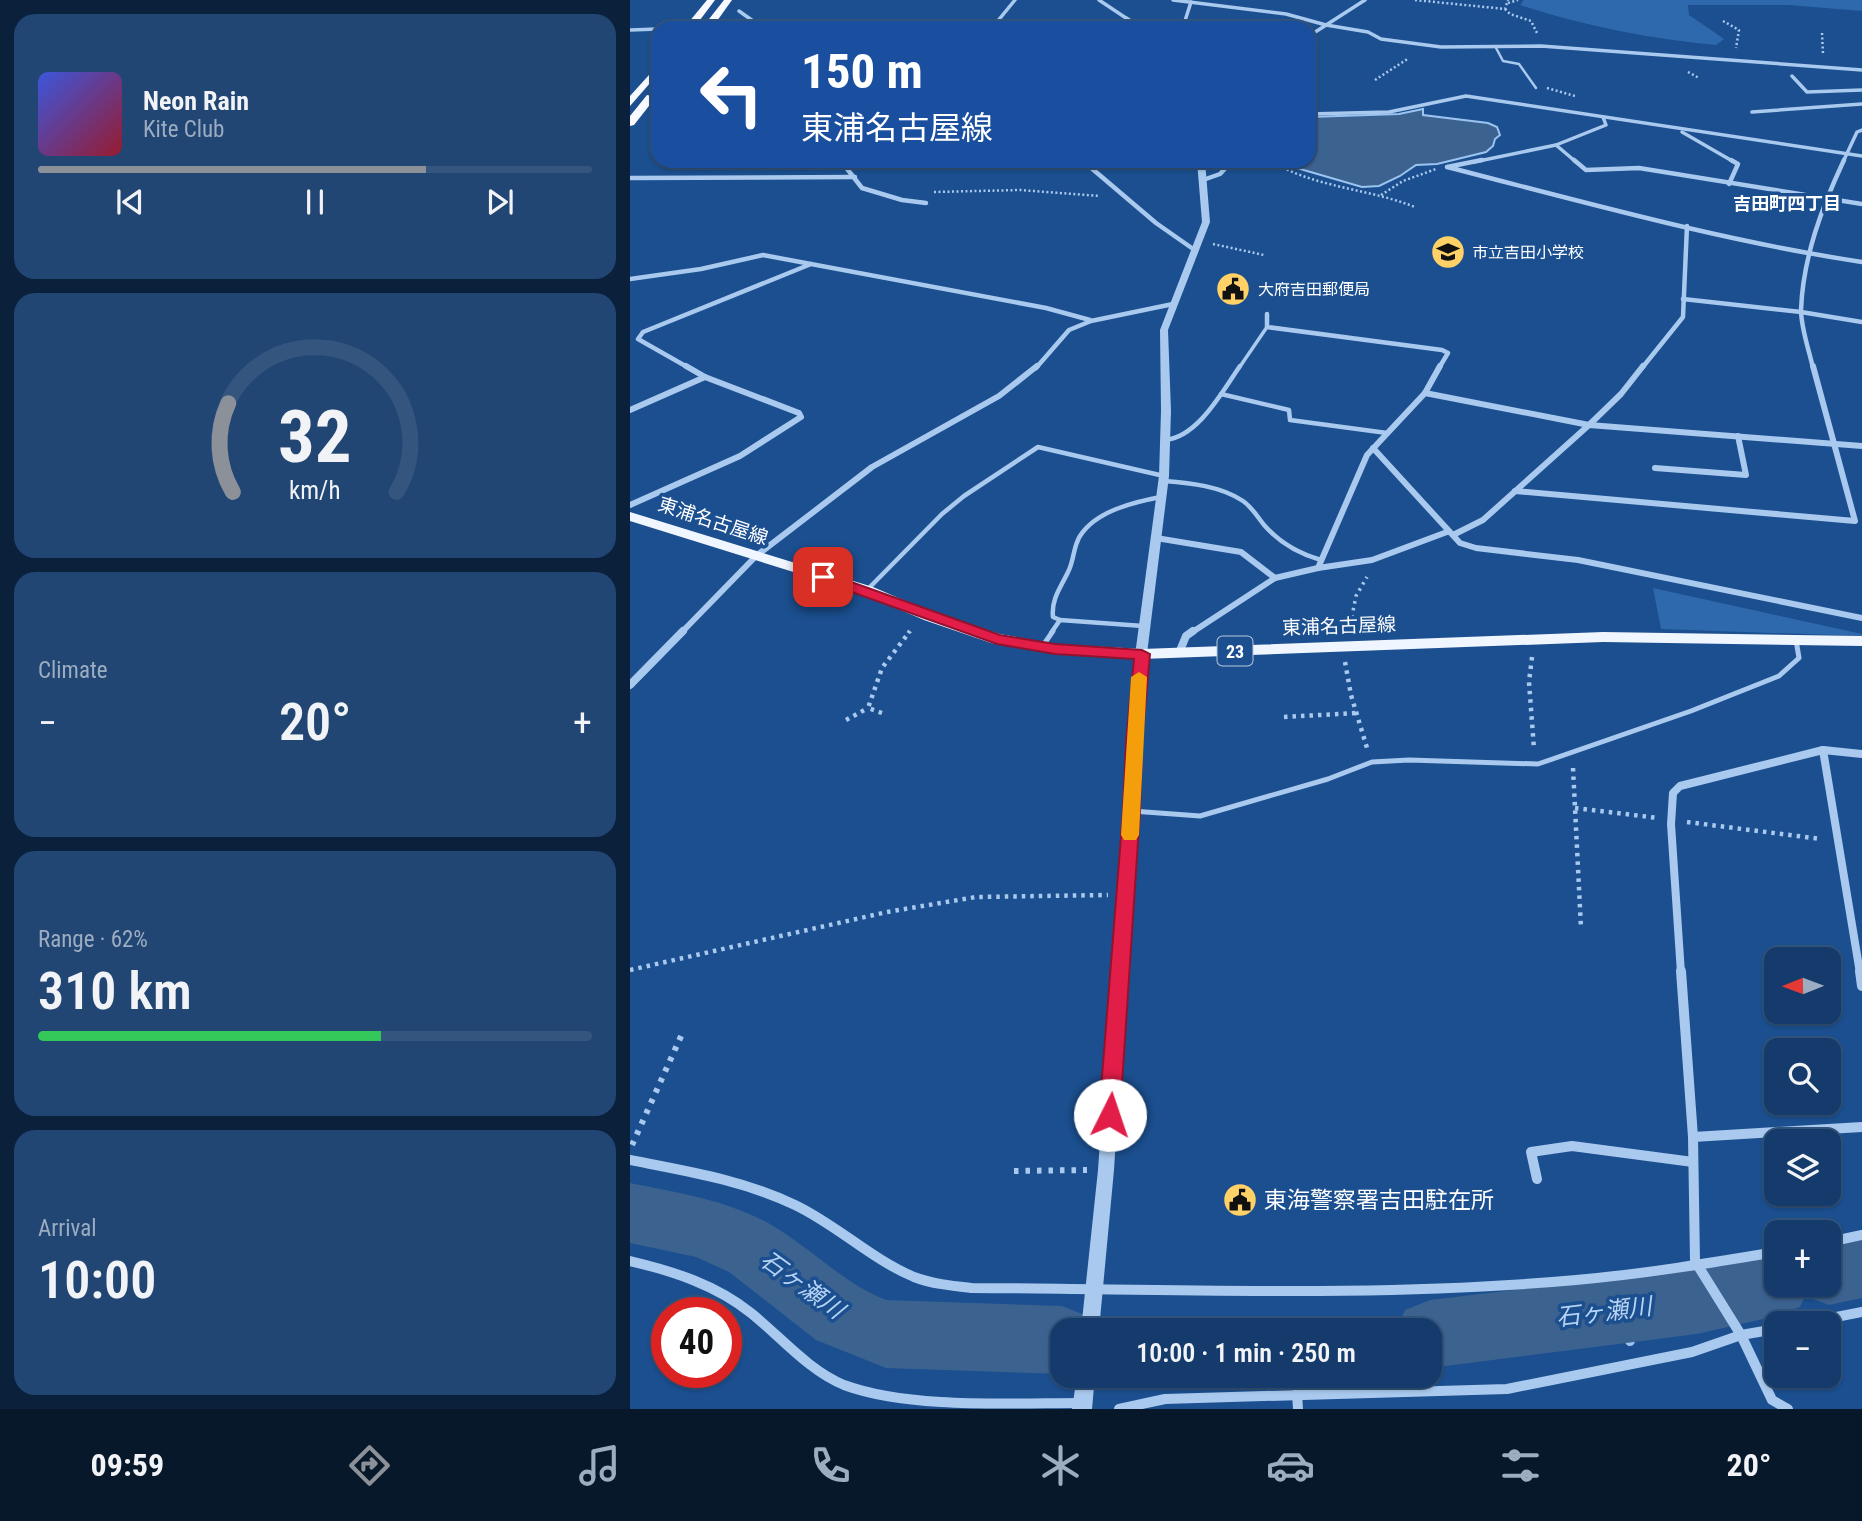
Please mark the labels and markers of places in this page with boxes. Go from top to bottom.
school or university icon: 市立吉田小学校 [1429,233,1467,271]
place label: 市立吉田小学校 [1472,243,1584,262]
public building icon: 大府吉田郵便局 [1214,270,1252,308]
place label: 大府吉田郵便局 [1258,280,1370,299]
pin [793,547,853,607]
public building icon: 東海警察署吉田駐在所 [1221,1181,1259,1219]
place label: 東海警察署吉田駐在所 [1264,1187,1494,1214]

